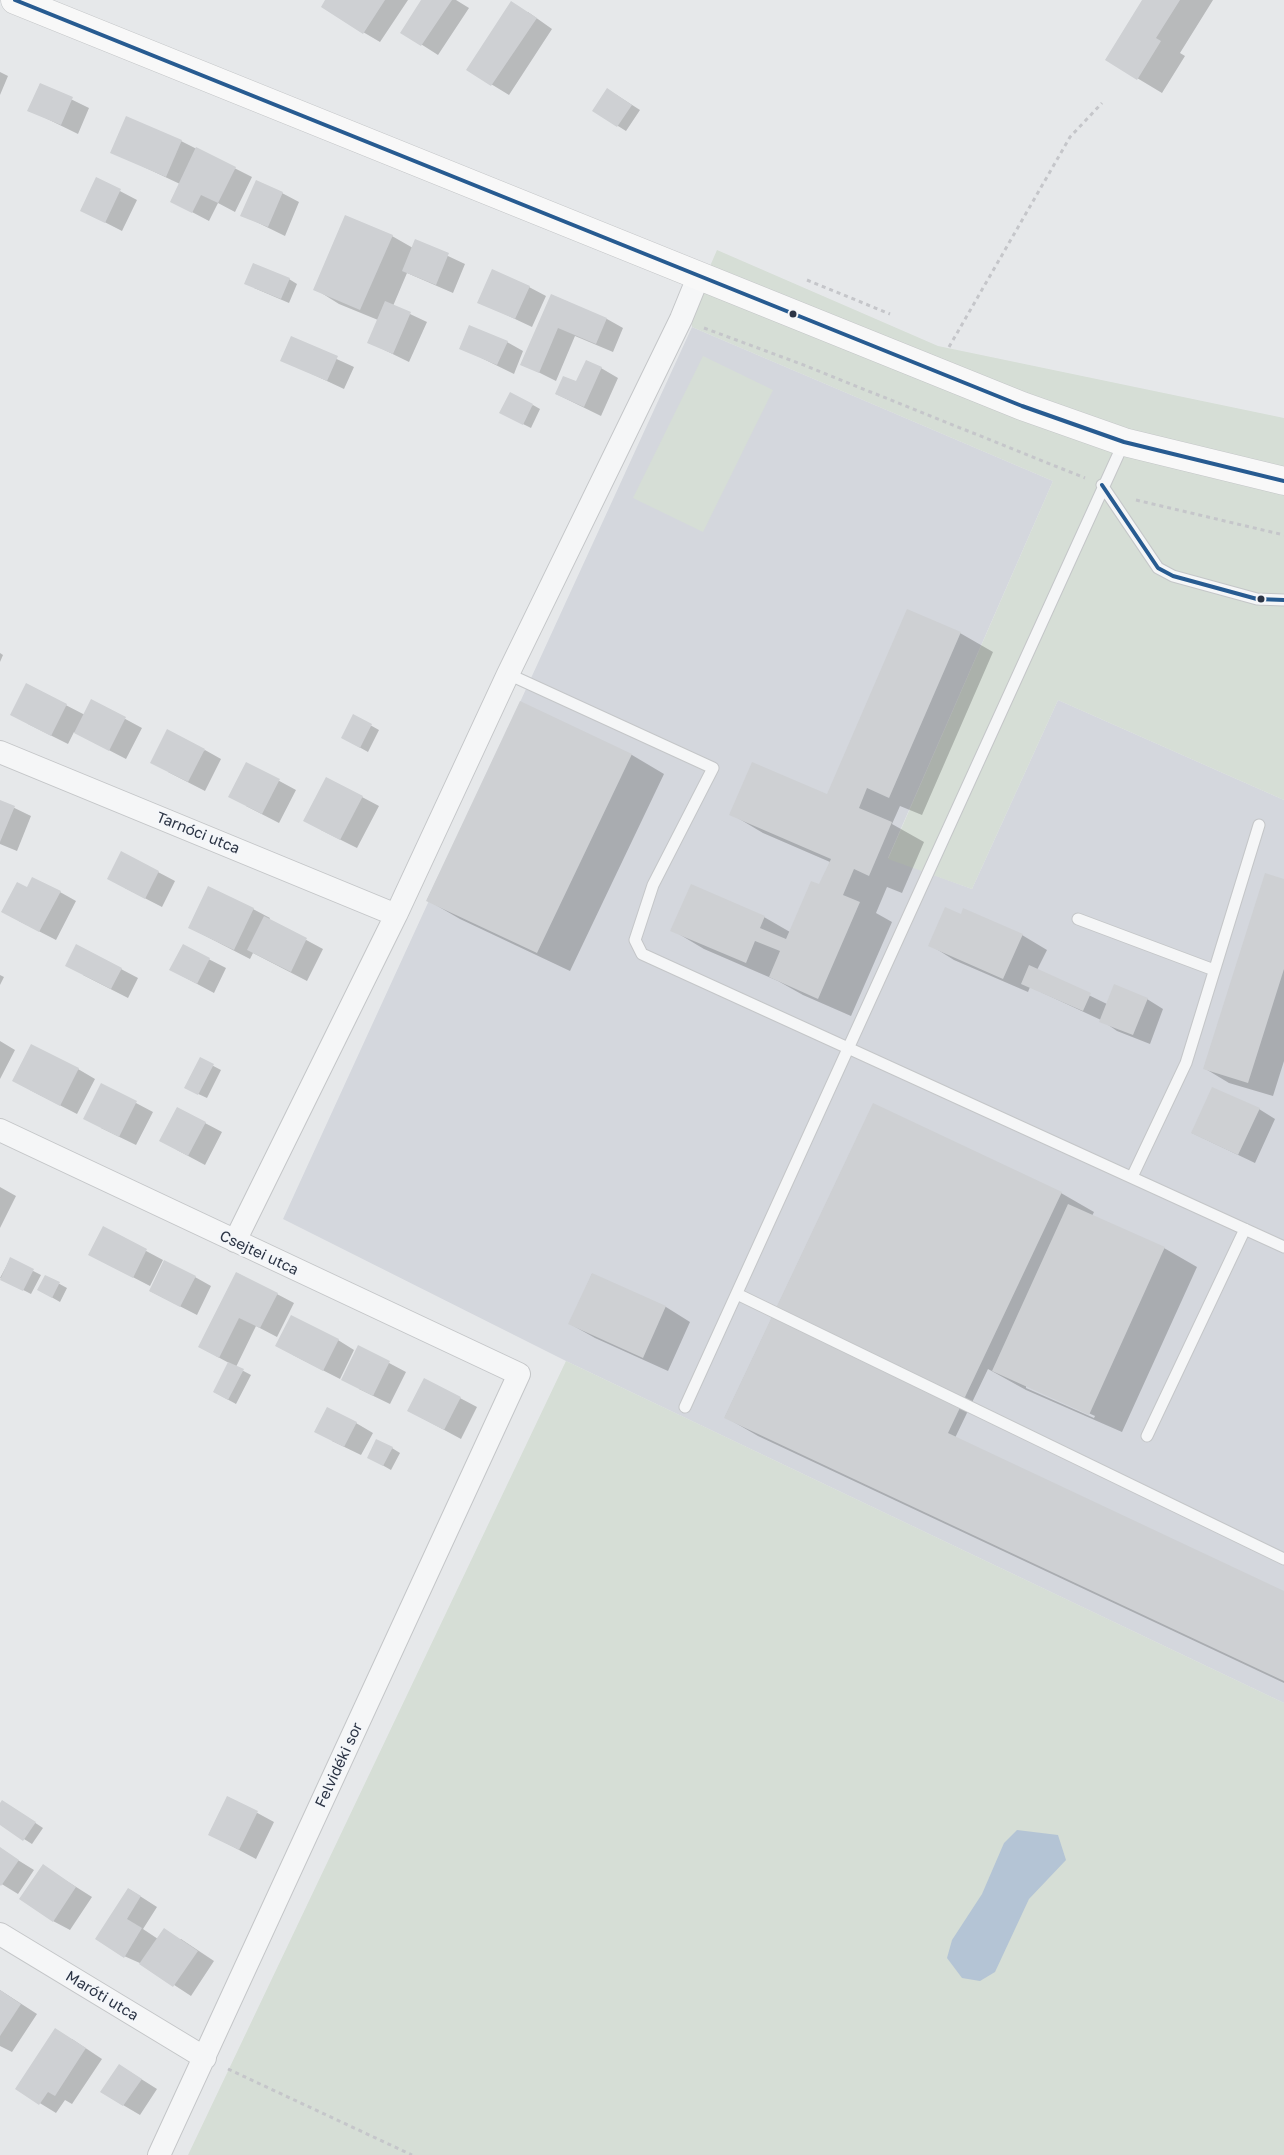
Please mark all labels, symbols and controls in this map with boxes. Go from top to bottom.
unlabelled marker [788,309,798,319]
unlabelled marker [1256,594,1266,604]
street label: Tarnóci utca [154,808,242,858]
street label: Csejtei utca [217,1227,301,1279]
street label: Felvidéki sor [312,1720,366,1810]
street label: Maróti utca [62,1967,142,2025]

